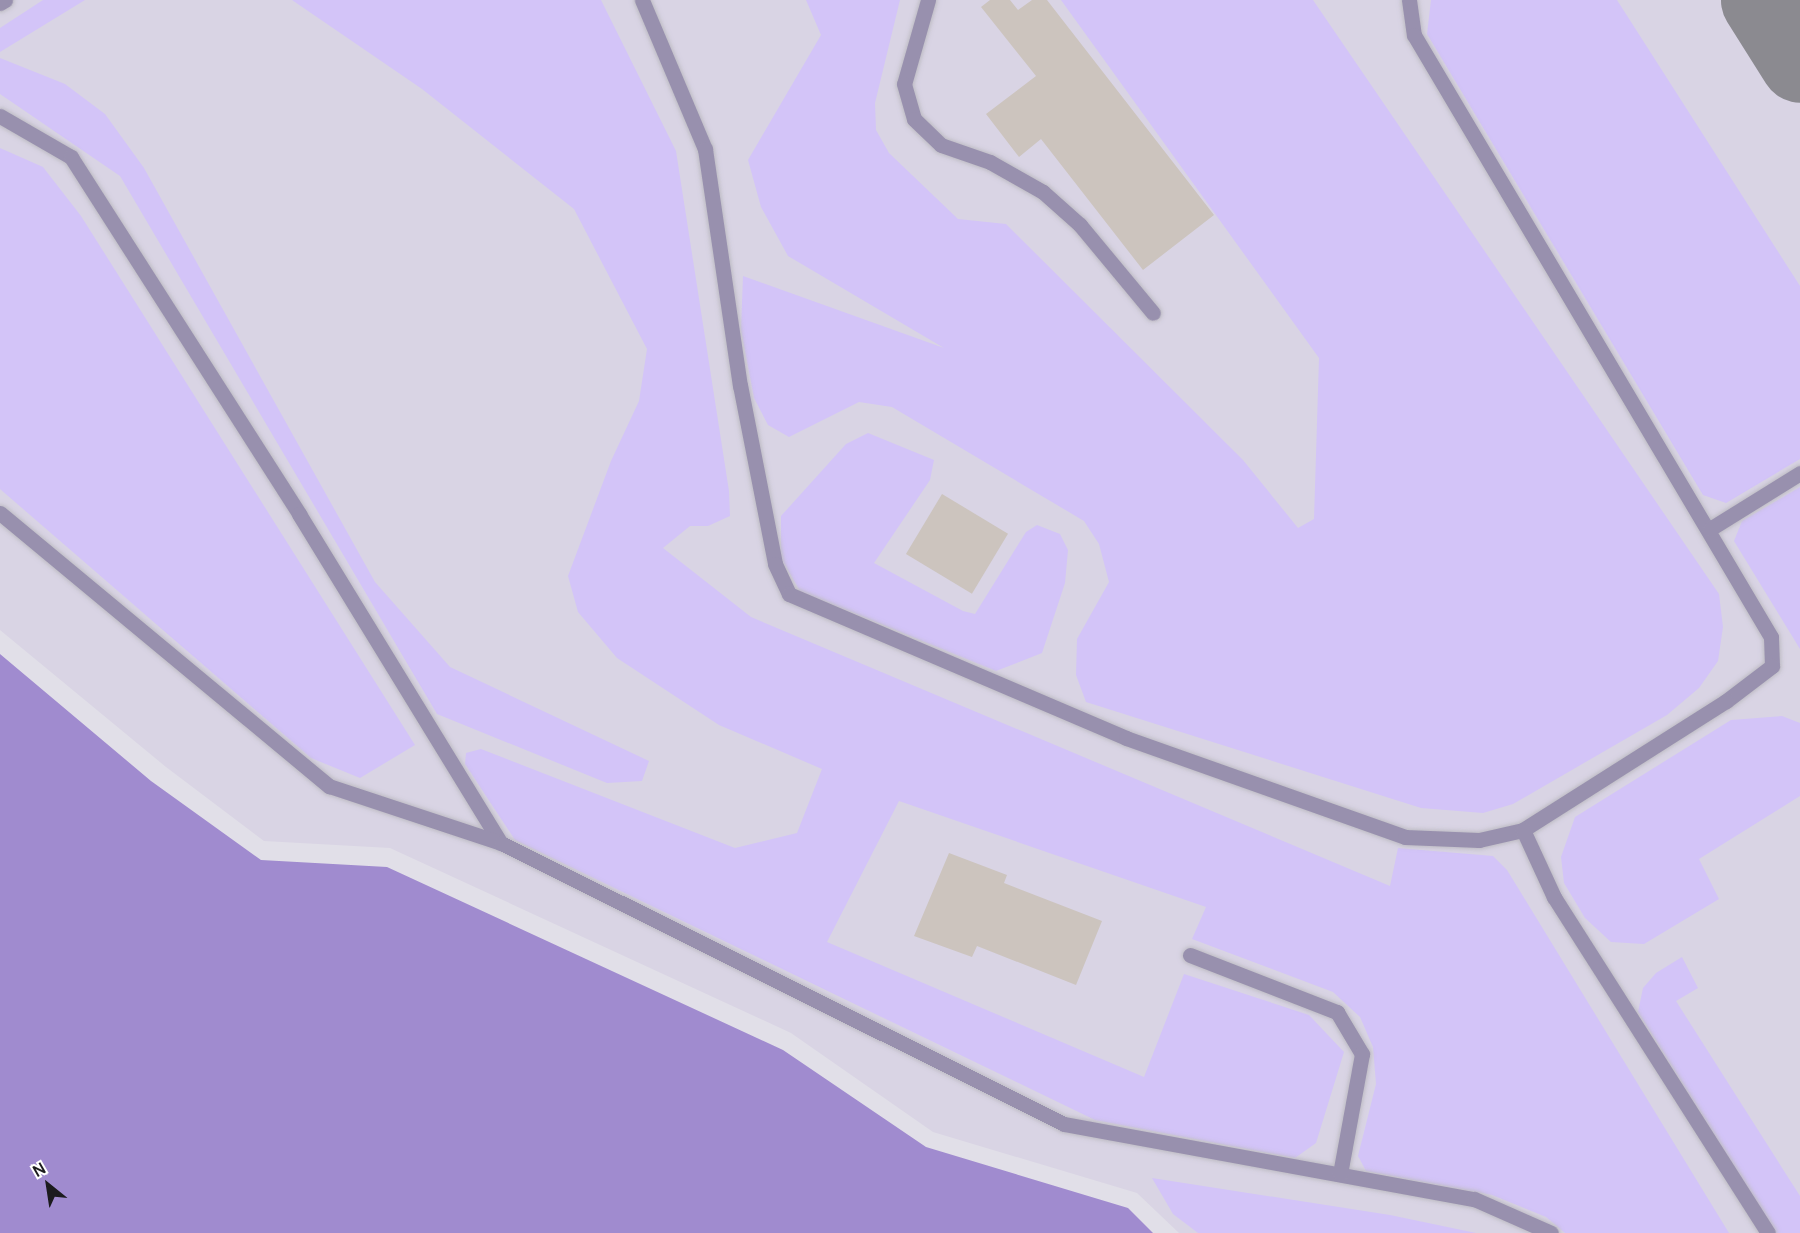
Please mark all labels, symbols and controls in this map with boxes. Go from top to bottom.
north arrow [18,1155,78,1215]
text: N [29,1157,49,1182]

